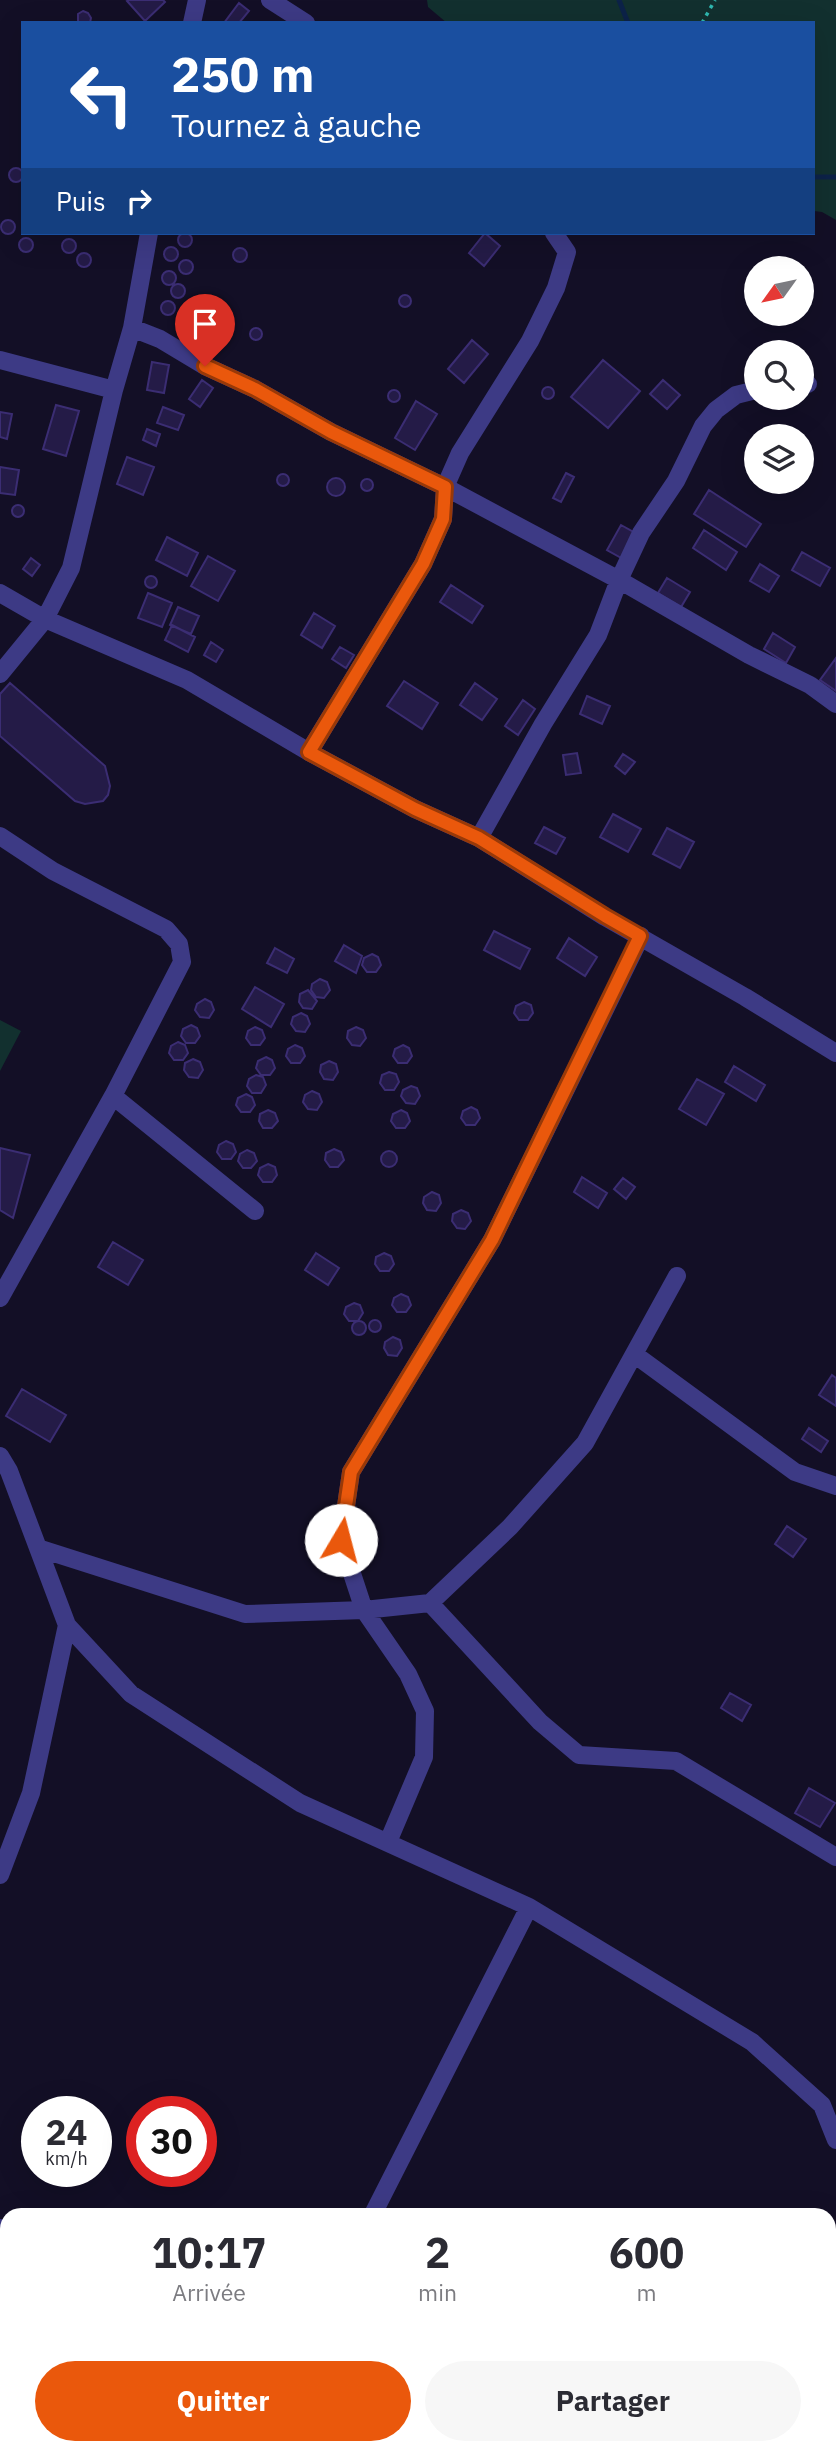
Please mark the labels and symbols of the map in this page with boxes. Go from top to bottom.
north arrow [744,256,814,326]
pin [175,294,235,366]
position arrow [304,1503,378,1577]
speed limit sign: 30 [126,2096,217,2187]

